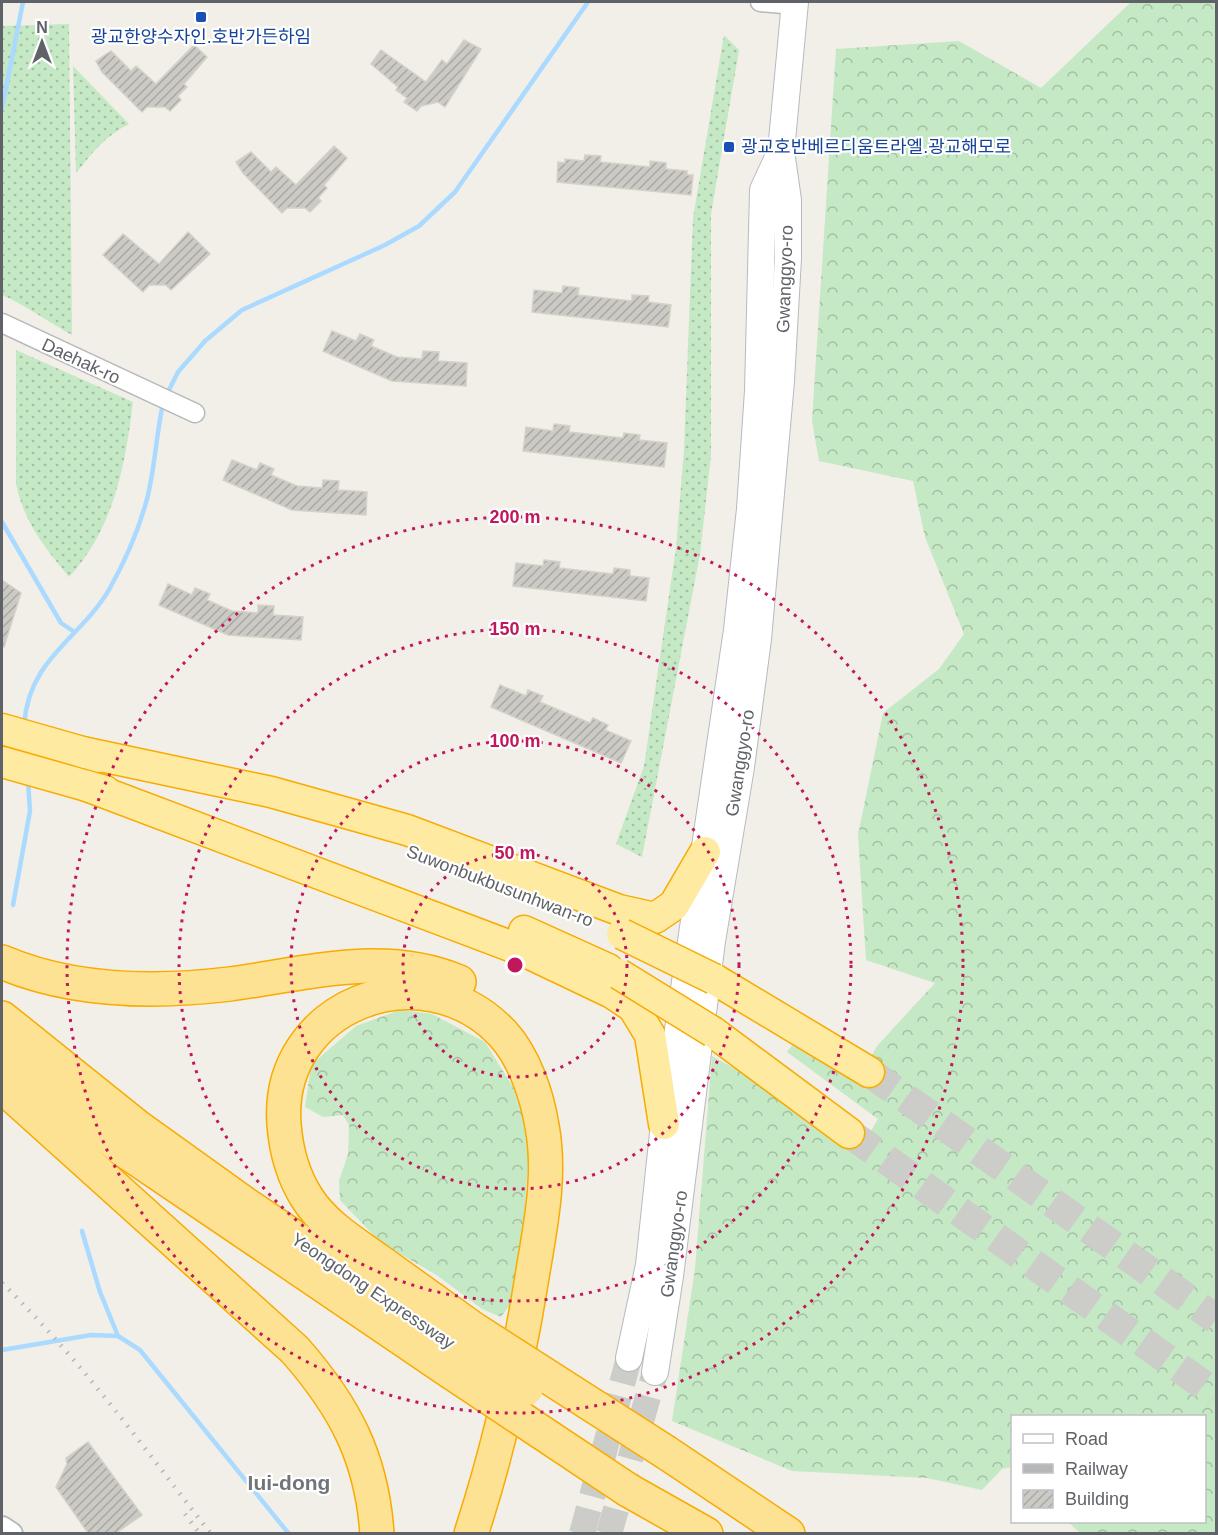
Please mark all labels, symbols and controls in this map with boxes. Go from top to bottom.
marker: 광교한양수자인.호반가든하임 [194,10,208,24]
north arrow [12,12,72,72]
text: N [36,19,48,36]
place label: 광교한양수자인.호반가든하임 [91,27,311,47]
place label: 광교호반베르디움트라엘.광교해모로 [741,137,1011,157]
marker: 광교호반베르디움트라엘.광교해모로 [722,140,736,154]
street label: Gwanggyo-ro [773,225,797,333]
street label: Daehak-ro [39,334,123,388]
text: 200 m [489,507,541,527]
text: 150 m [489,619,541,639]
street label: Gwanggyo-ro [722,708,758,818]
text: 100 m [489,731,541,751]
street label: Suwonbukbusunhwan-ro [404,841,596,931]
text: 50 m [494,843,536,863]
centre of rings [505,955,525,975]
street label: Gwanggyo-ro [657,1189,691,1299]
street label: Yeongdong Expressway [288,1229,458,1353]
legend [1011,1415,1206,1523]
text: Road [1065,1429,1108,1449]
text: Railway [1065,1459,1128,1479]
district label: Iui-dong [248,1471,330,1494]
text: Building [1065,1489,1129,1509]

